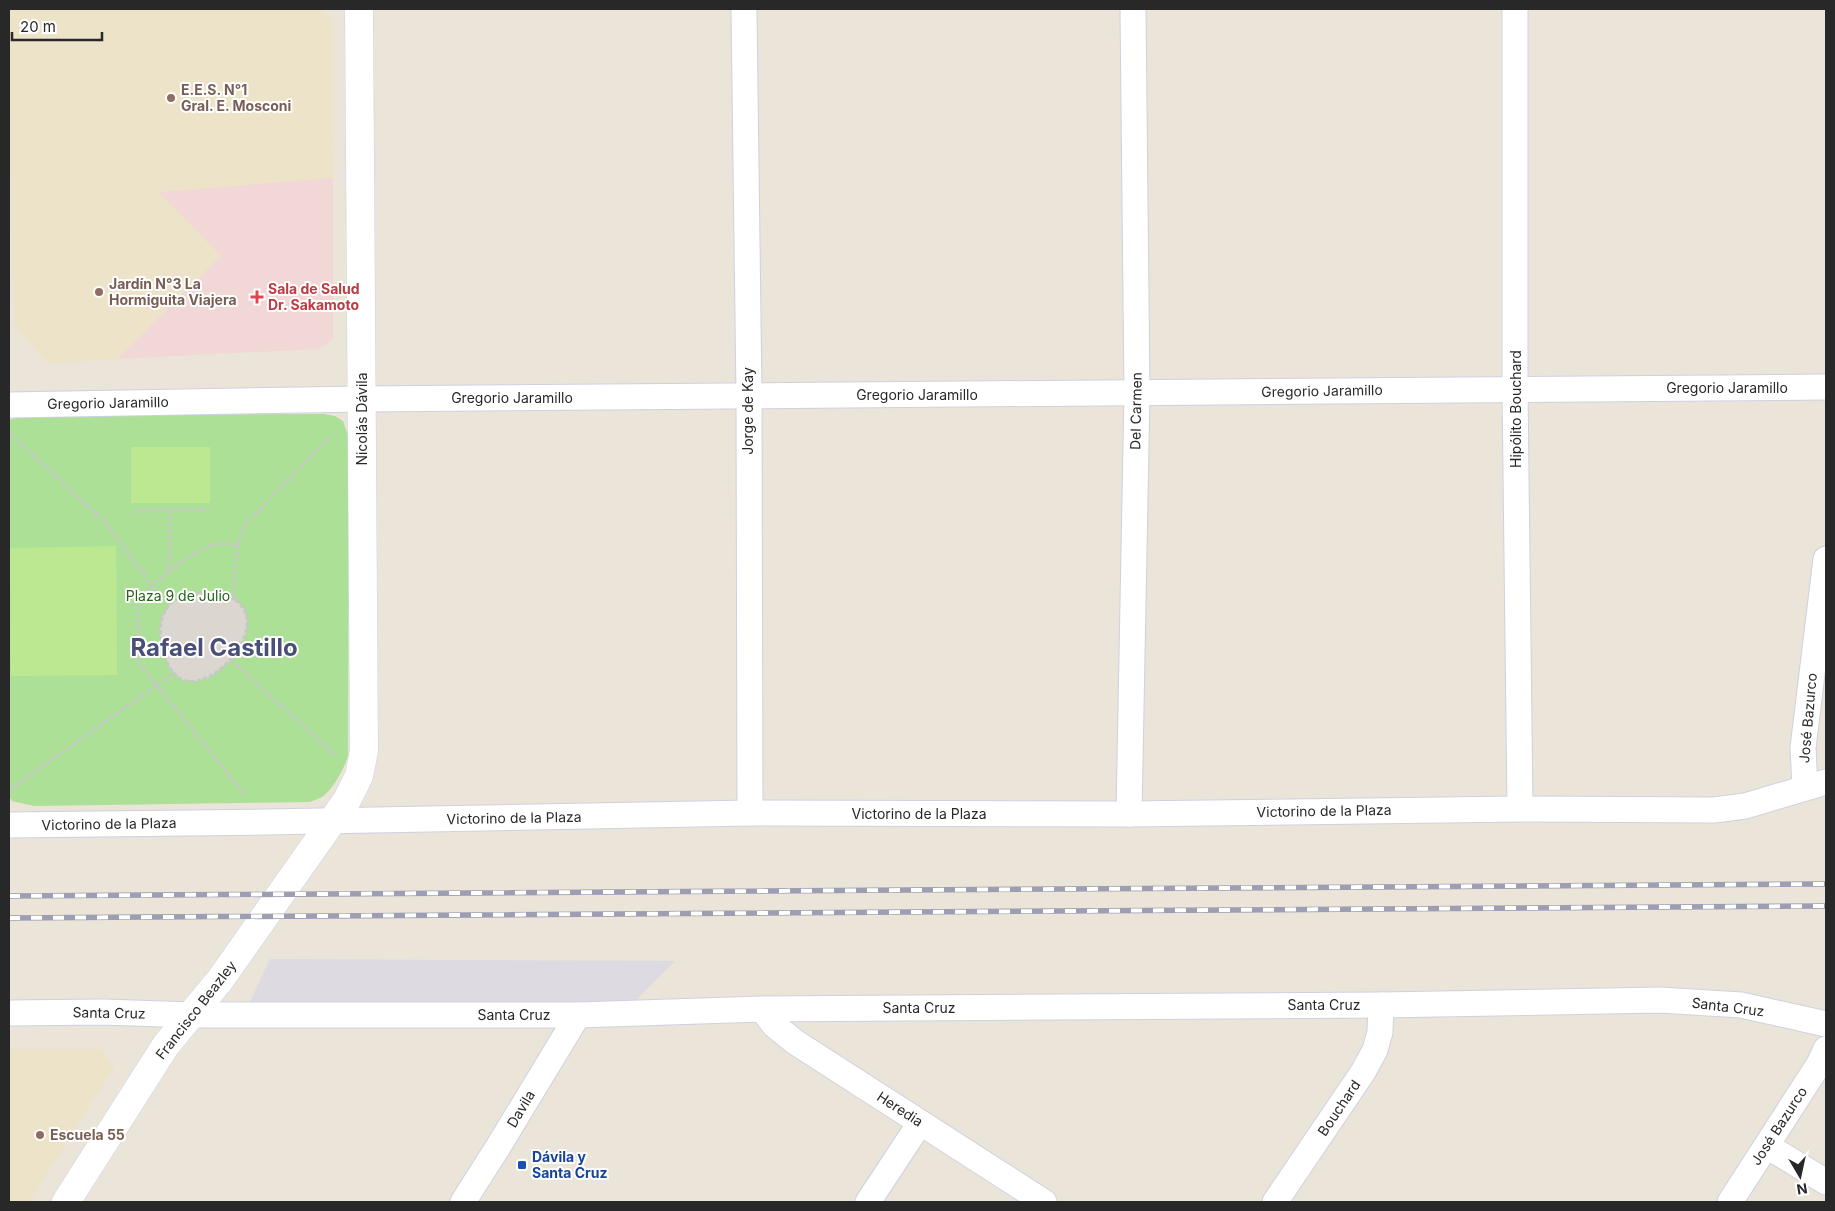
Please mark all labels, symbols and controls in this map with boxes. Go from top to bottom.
scale bar [12,10,102,42]
text: 20 m [20,17,56,36]
place label: E.E.S. N°1 Gral. E. Mosconi [181,81,292,114]
marker: E.E.S. N°1 Gral. E. Mosconi [165,92,177,104]
place label: Jardín N°3 La Hormiguita Viajera [109,275,237,308]
place label: Sala de Salud Dr. Sakamoto [268,280,360,313]
marker: Jardín N°3 La Hormiguita Viajera [93,286,105,298]
marker: Sala de Salud Dr. Sakamoto [250,290,264,304]
street label: Hipólito Bouchard [1507,350,1524,468]
street label: Jorge de Kay [739,367,756,455]
street label: Nicolás Dávila [353,372,370,466]
street label: Del Carmen [1126,372,1145,450]
street label: Gregorio Jaramillo [1666,379,1788,396]
street label: Gregorio Jaramillo [1261,381,1383,400]
street label: Gregorio Jaramillo [856,386,978,403]
street label: Gregorio Jaramillo [451,389,573,406]
street label: Gregorio Jaramillo [47,393,169,412]
park label: Plaza 9 de Julio [126,587,230,604]
district label: Rafael Castillo [130,633,298,662]
street label: José Bazurco [1795,672,1820,764]
street label: Victorino de la Plaza [1256,801,1392,820]
street label: Victorino de la Plaza [851,805,987,822]
street label: Victorino de la Plaza [446,808,582,827]
street label: Victorino de la Plaza [41,814,177,833]
street label: Francisco Beazley [152,957,239,1062]
street label: Santa Cruz [1691,994,1765,1019]
street label: Santa Cruz [1287,996,1361,1013]
street label: Santa Cruz [882,999,956,1016]
street label: Santa Cruz [72,1003,146,1022]
street label: Santa Cruz [477,1006,551,1023]
street label: Bouchard [1314,1077,1363,1139]
street label: José Bazurco [1747,1083,1810,1168]
street label: Davila [503,1087,538,1130]
street label: Heredia [874,1087,927,1130]
place label: Escuela 55 [50,1126,125,1143]
marker: Escuela 55 [34,1129,46,1141]
place label: Dávila y Santa Cruz [532,1148,607,1181]
north arrow [1775,1151,1825,1201]
marker: Dávila y Santa Cruz [516,1159,528,1171]
text: N [1796,1180,1809,1199]

